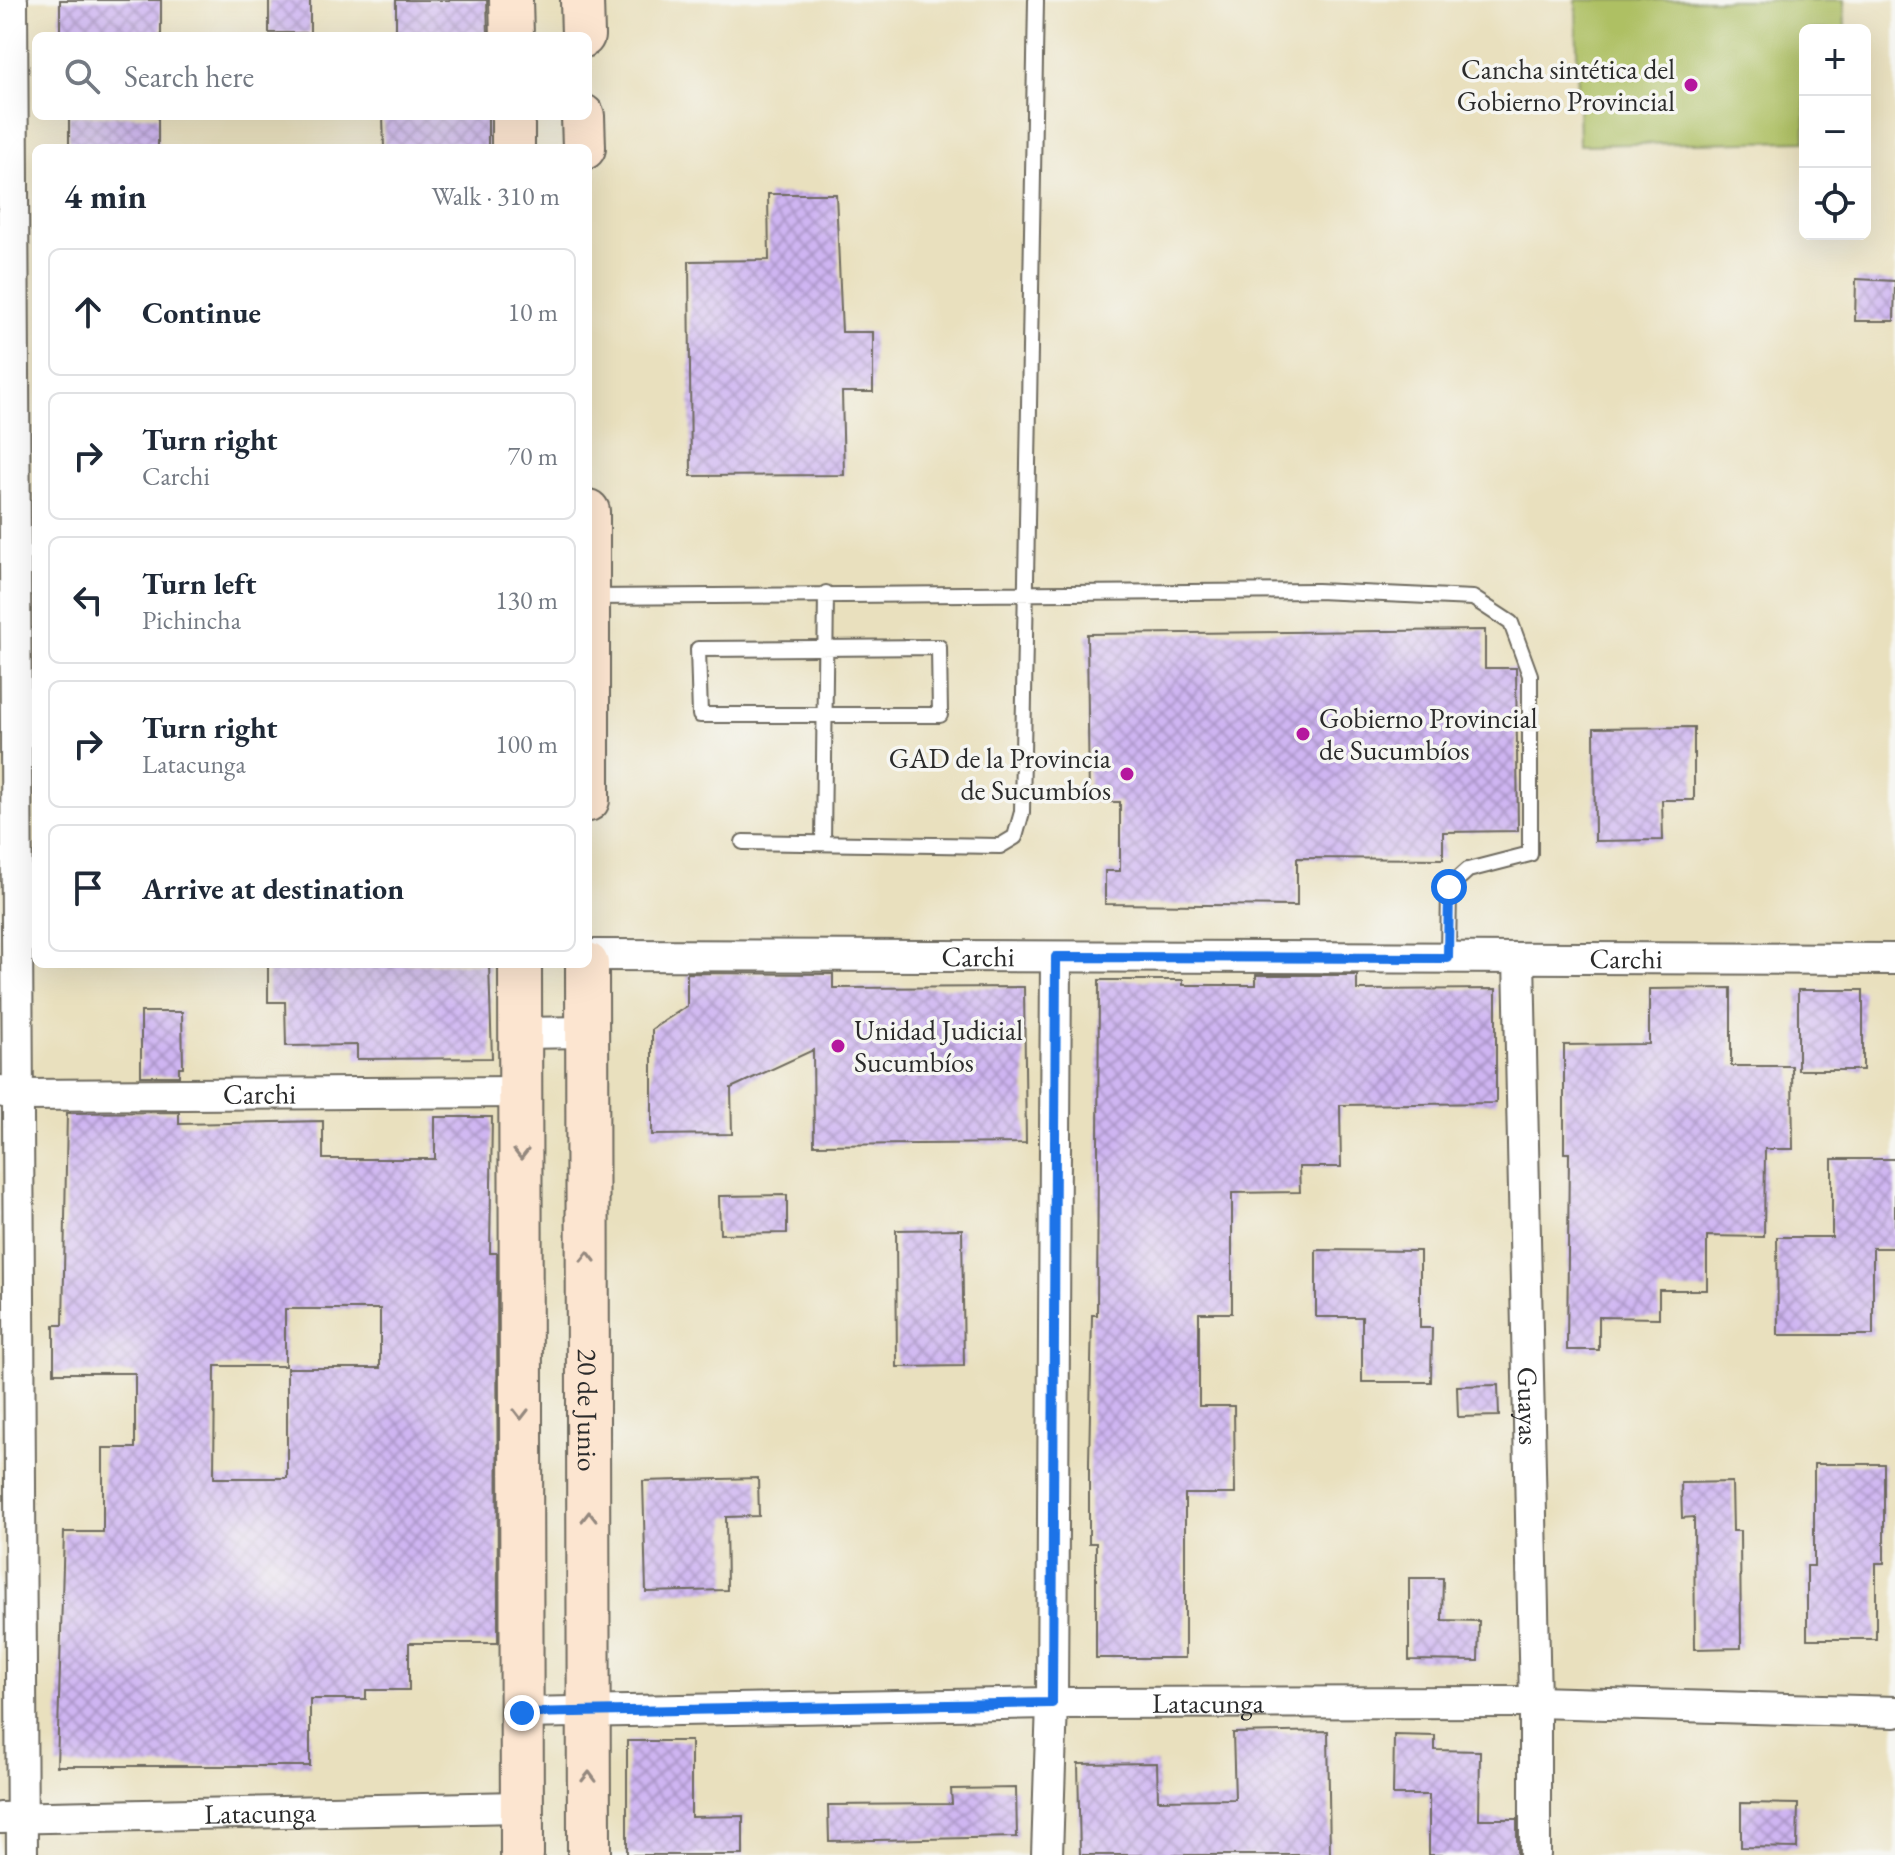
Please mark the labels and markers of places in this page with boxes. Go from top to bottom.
place label: Cancha sintética del Gobierno Provincial [1457,51,1675,119]
marker: Cancha sintética del Gobierno Provincial [1682,76,1700,94]
place label: Gobierno Provincial de Sucumbíos [1319,700,1538,768]
marker: Gobierno Provincial de Sucumbíos [1294,725,1312,743]
place label: GAD de la Provincia de Sucumbíos [889,740,1112,808]
marker: GAD de la Provincia de Sucumbíos [1118,765,1136,783]
place label: Unidad Judicial Sucumbíos [854,1012,1023,1080]
marker: Unidad Judicial Sucumbíos [829,1037,847,1055]

